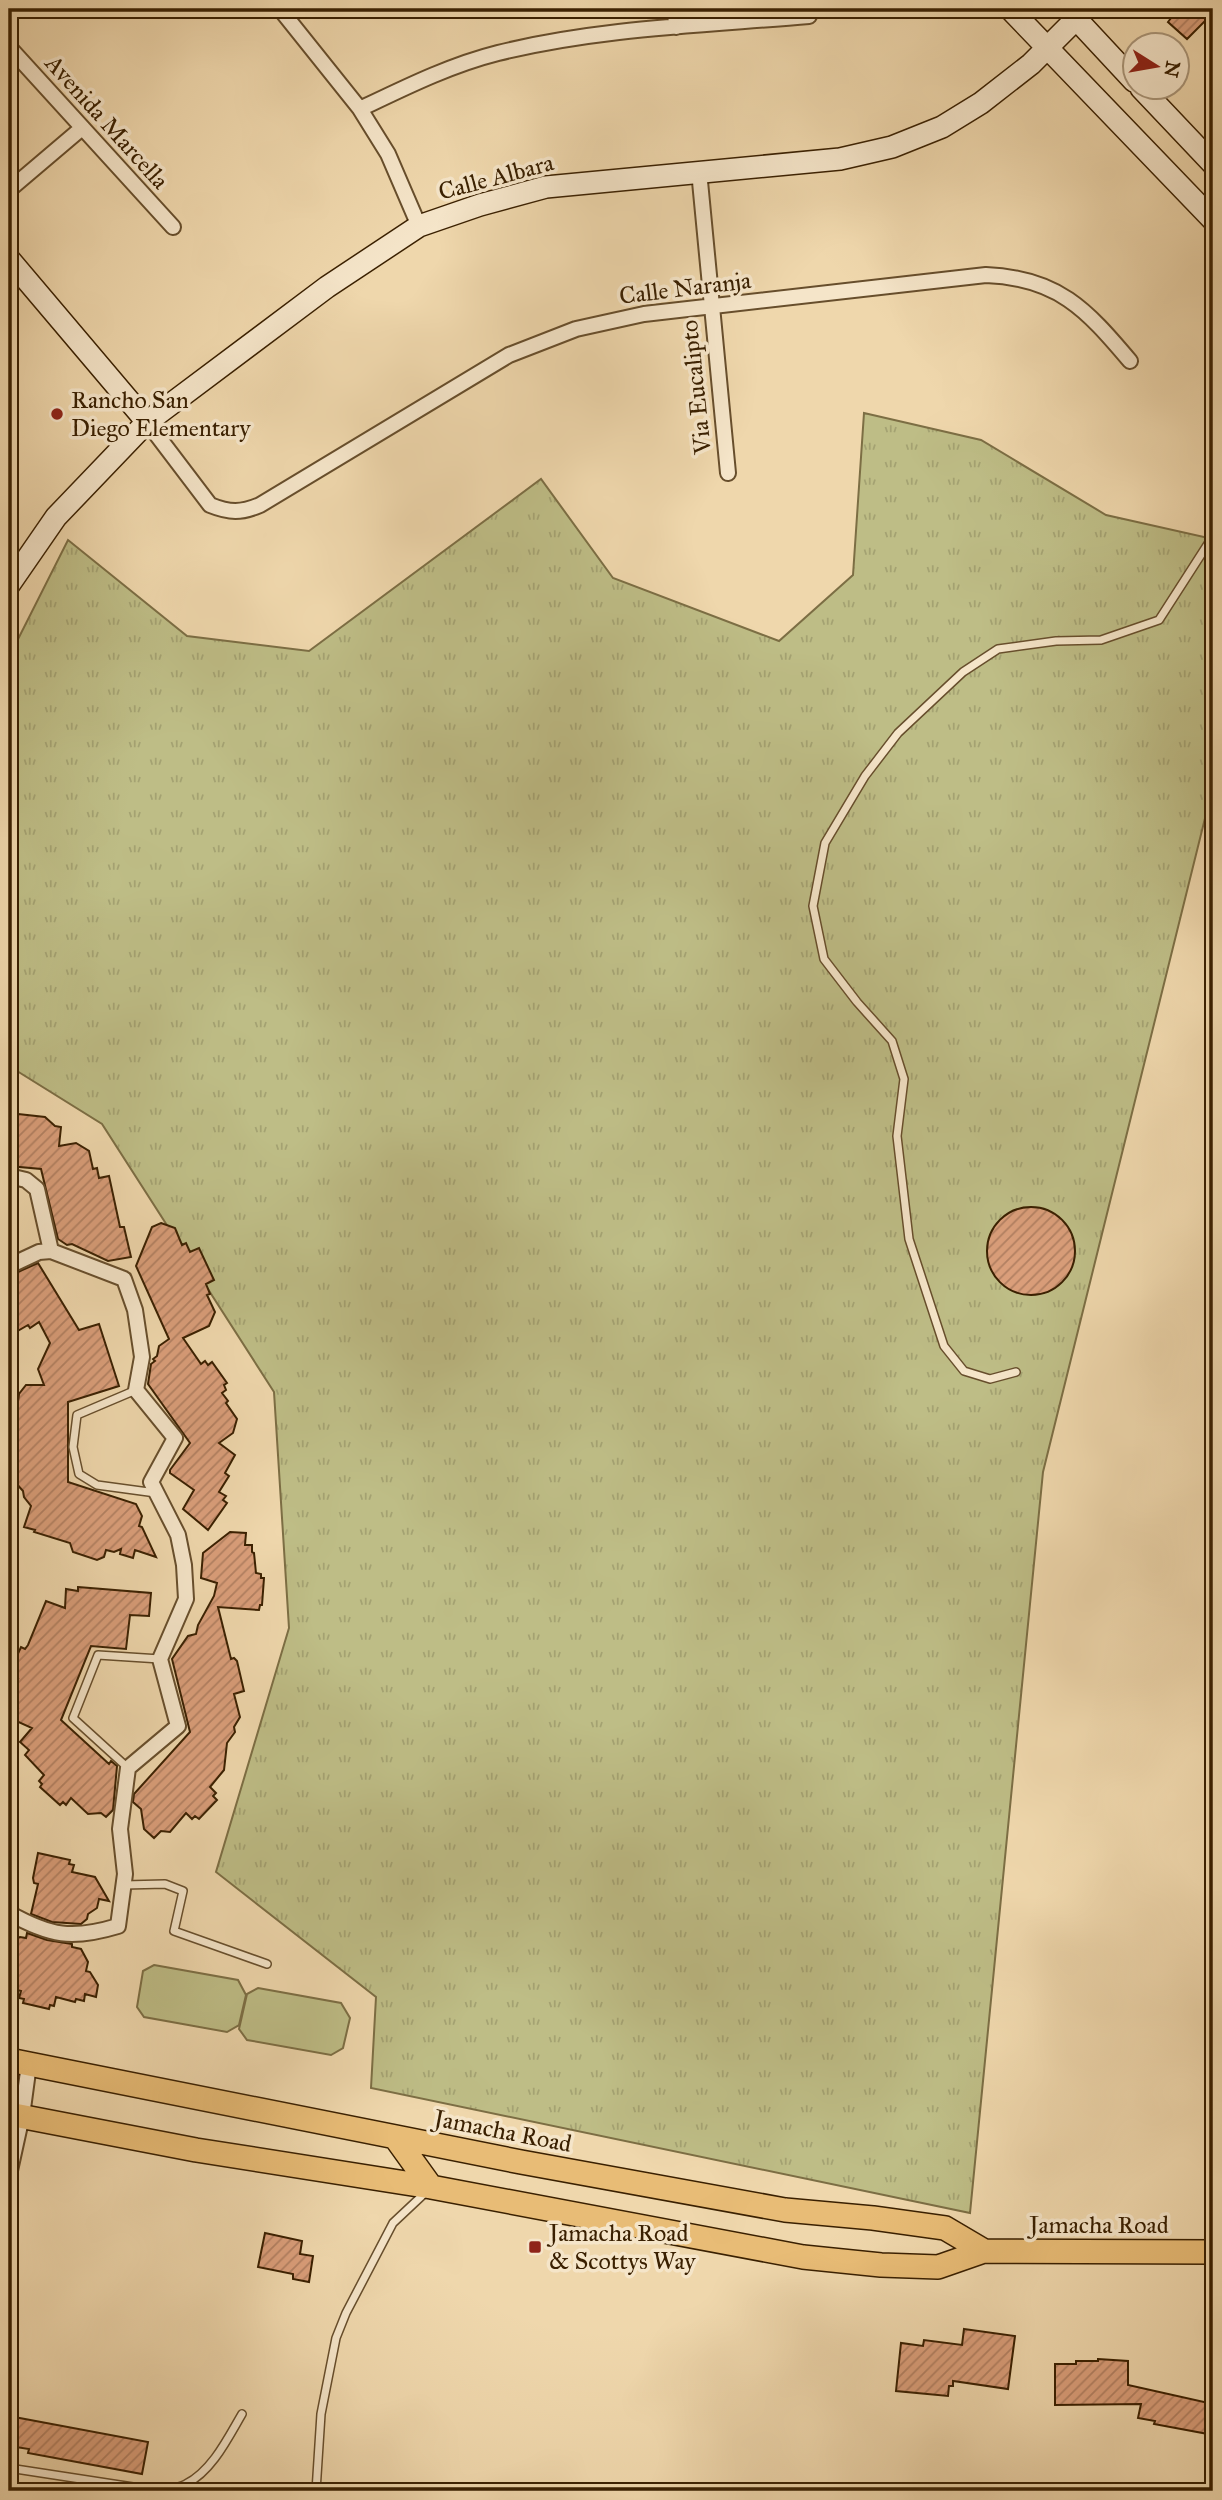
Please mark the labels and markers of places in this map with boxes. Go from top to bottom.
place label: Rancho San Diego Elementary [71,385,251,443]
marker: Rancho San Diego Elementary [49,406,65,422]
place label: Jamacha Road & Scottys Way [546,2218,696,2276]
marker: Jamacha Road & Scottys Way [527,2239,543,2255]

